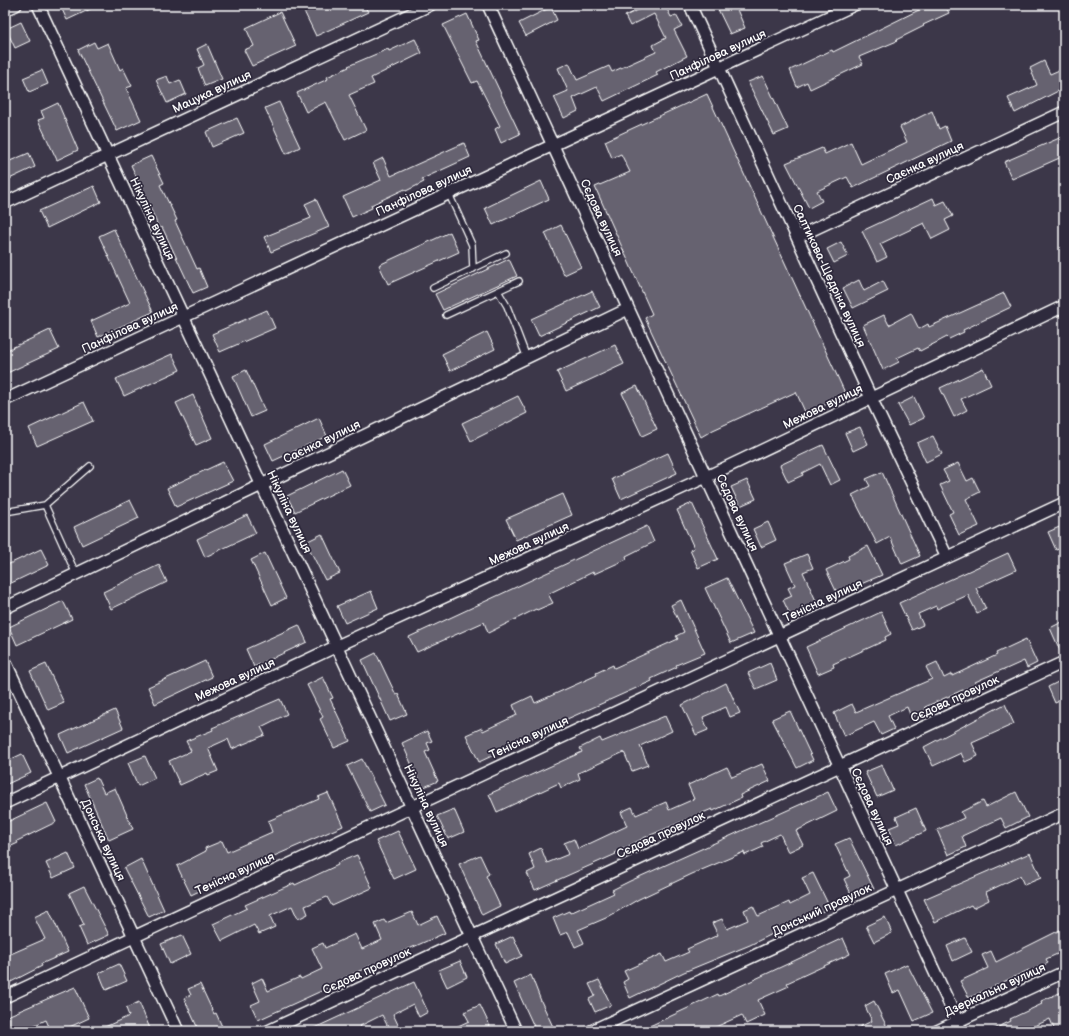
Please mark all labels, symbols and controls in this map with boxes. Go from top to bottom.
street label: Панфілова вулиця [667,26,769,84]
street label: Мацука вулиця [170,67,254,117]
street label: Саєнка вулиця [884,138,966,188]
street label: Панфілова вулиця [373,162,475,220]
street label: Нікуліна вулиця [126,175,178,263]
street label: Сєдова вулиця [577,177,626,259]
street label: Салтикова-Щедріна вулиця [789,202,869,350]
street label: Панфілова вулиця [79,299,181,357]
street label: Межова вулиця [781,381,866,433]
street label: Саєнка вулиця [281,417,363,467]
street label: Нікуліна вулиця [263,468,315,556]
street label: Сєдова вулиця [713,472,762,554]
street label: Межова вулиця [486,519,572,569]
street label: Тенісна вулиця [781,576,865,626]
street label: Межова вулиця [192,655,278,705]
street label: Сєдова провулок [908,672,1002,726]
street label: Тенісна вулиця [487,713,571,763]
street label: Нікуліна вулиця [400,762,452,850]
street label: Сєдова вулиця [848,766,897,848]
street label: Донська вулиця [77,797,129,884]
street label: Сєдова провулок [614,808,708,862]
street label: Тенісна вулиця [193,849,277,899]
street label: Донський провулок [770,880,875,940]
street label: Сєдова провулок [320,944,414,998]
street label: Дзеркальна вулиця [942,960,1048,1020]

